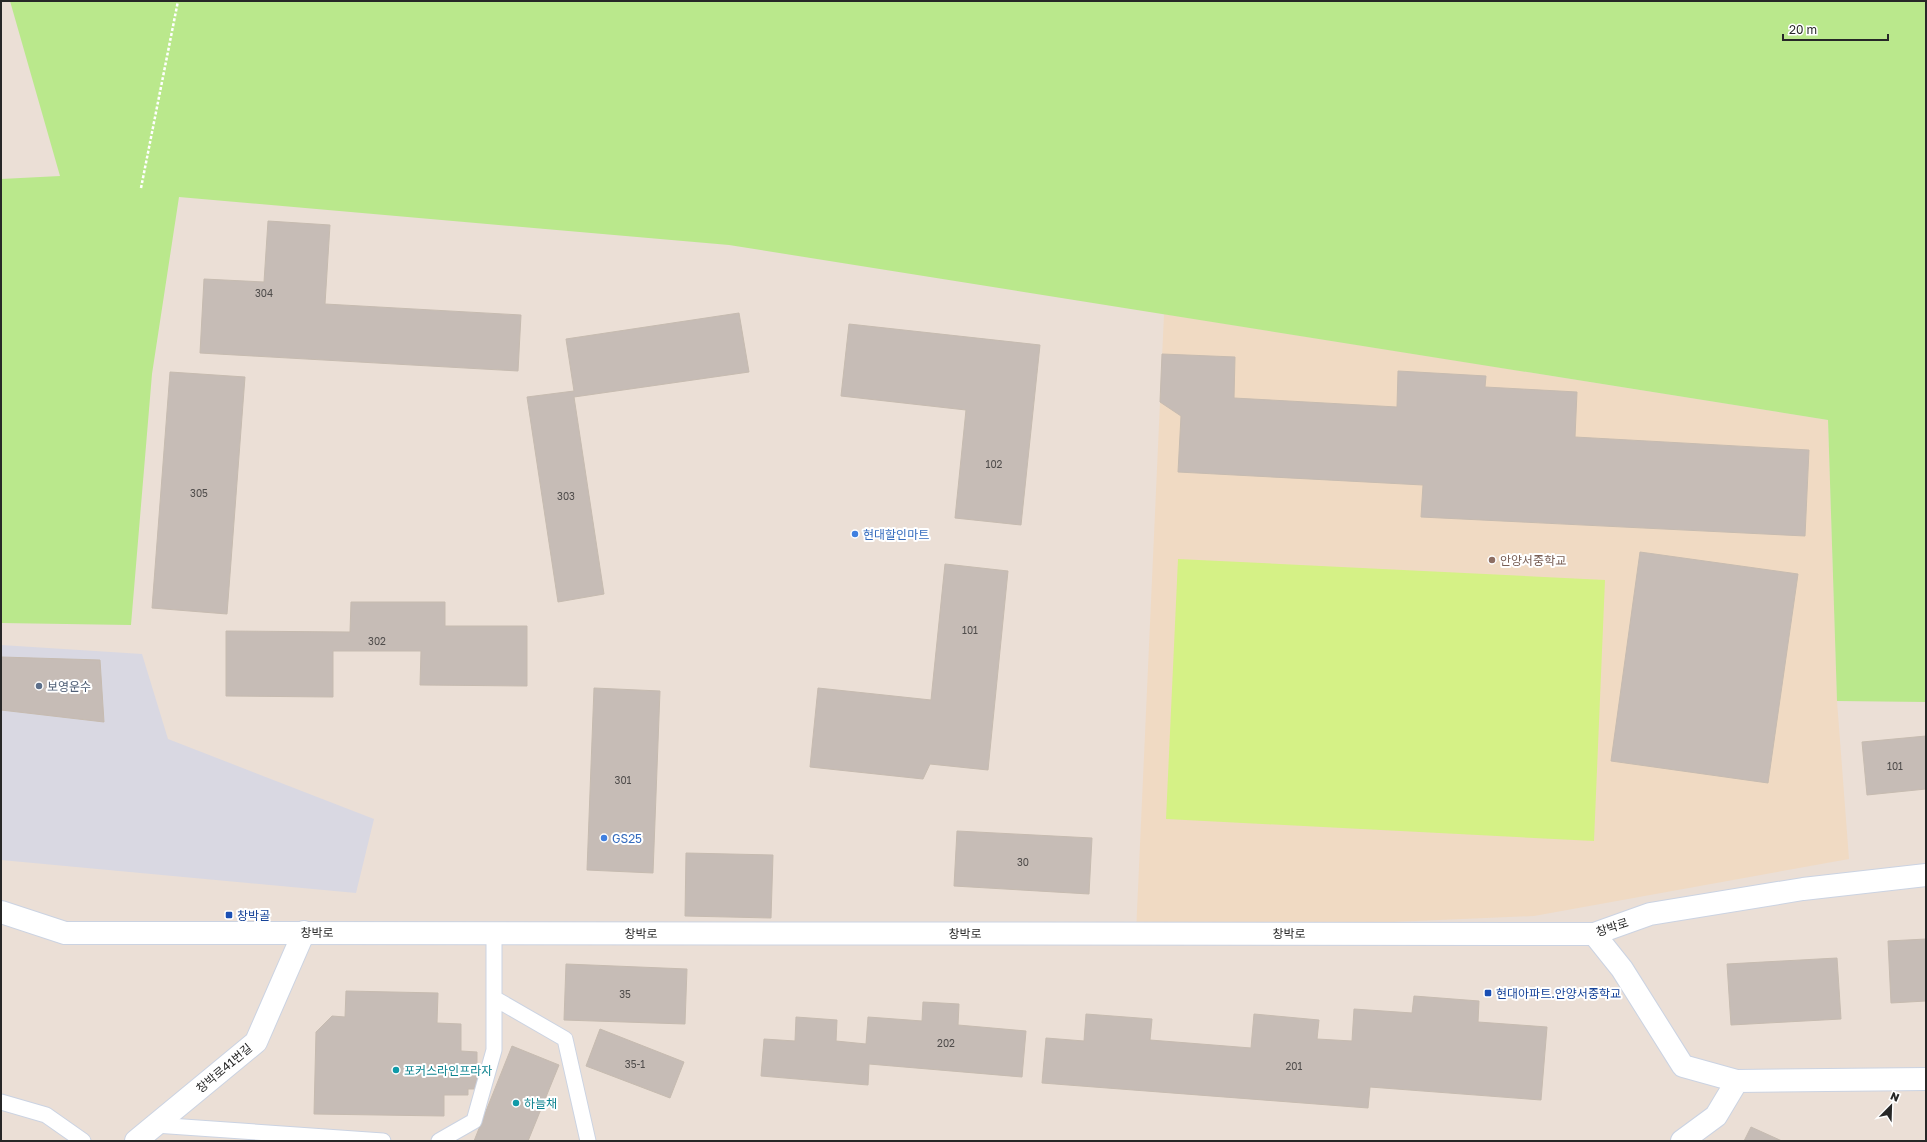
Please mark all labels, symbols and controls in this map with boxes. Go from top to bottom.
scale bar [1783,16,1888,42]
text: 20 m [1789,22,1817,37]
house number: 304 [255,287,273,299]
house number: 102 [986,458,1003,470]
house number: 305 [190,487,208,499]
house number: 303 [557,490,575,502]
place label: 현대할인마트 [863,527,929,542]
marker: 현대할인마트 [850,529,860,539]
place label: 안양서중학교 [1500,553,1566,568]
marker: 안양서중학교 [1487,555,1497,565]
house number: 101 [962,624,978,636]
house number: 302 [368,635,386,647]
place label: 보영운수 [47,679,91,694]
marker: 보영운수 [34,681,44,691]
house number: 101 [1887,760,1903,772]
house number: 301 [615,774,632,786]
place label: GS25 [612,831,642,846]
marker: GS25 [599,833,609,843]
house number: 30 [1017,856,1029,868]
place label: 창박골 [237,908,270,923]
marker: 창박골 [224,910,234,920]
street label: 창박로 [1594,915,1630,939]
street label: 창박로 [300,925,334,940]
street label: 창박로 [624,926,658,941]
street label: 창박로 [948,926,982,941]
street label: 창박로 [1272,926,1306,941]
place label: 현대아파트.안양서중학교 [1496,986,1621,1001]
house number: 35 [619,988,631,1000]
marker: 현대아파트.안양서중학교 [1483,988,1493,998]
house number: 202 [937,1037,955,1049]
street label: 창박로41번길 [193,1040,255,1096]
house number: 35-1 [625,1058,645,1070]
house number: 201 [1286,1060,1303,1072]
place label: 포커스라인프라자 [404,1063,492,1078]
marker: 포커스라인프라자 [391,1065,401,1075]
north arrow [1871,1086,1911,1126]
text: N [1889,1089,1901,1104]
place label: 하늘채 [524,1096,557,1111]
marker: 하늘채 [511,1098,521,1108]

